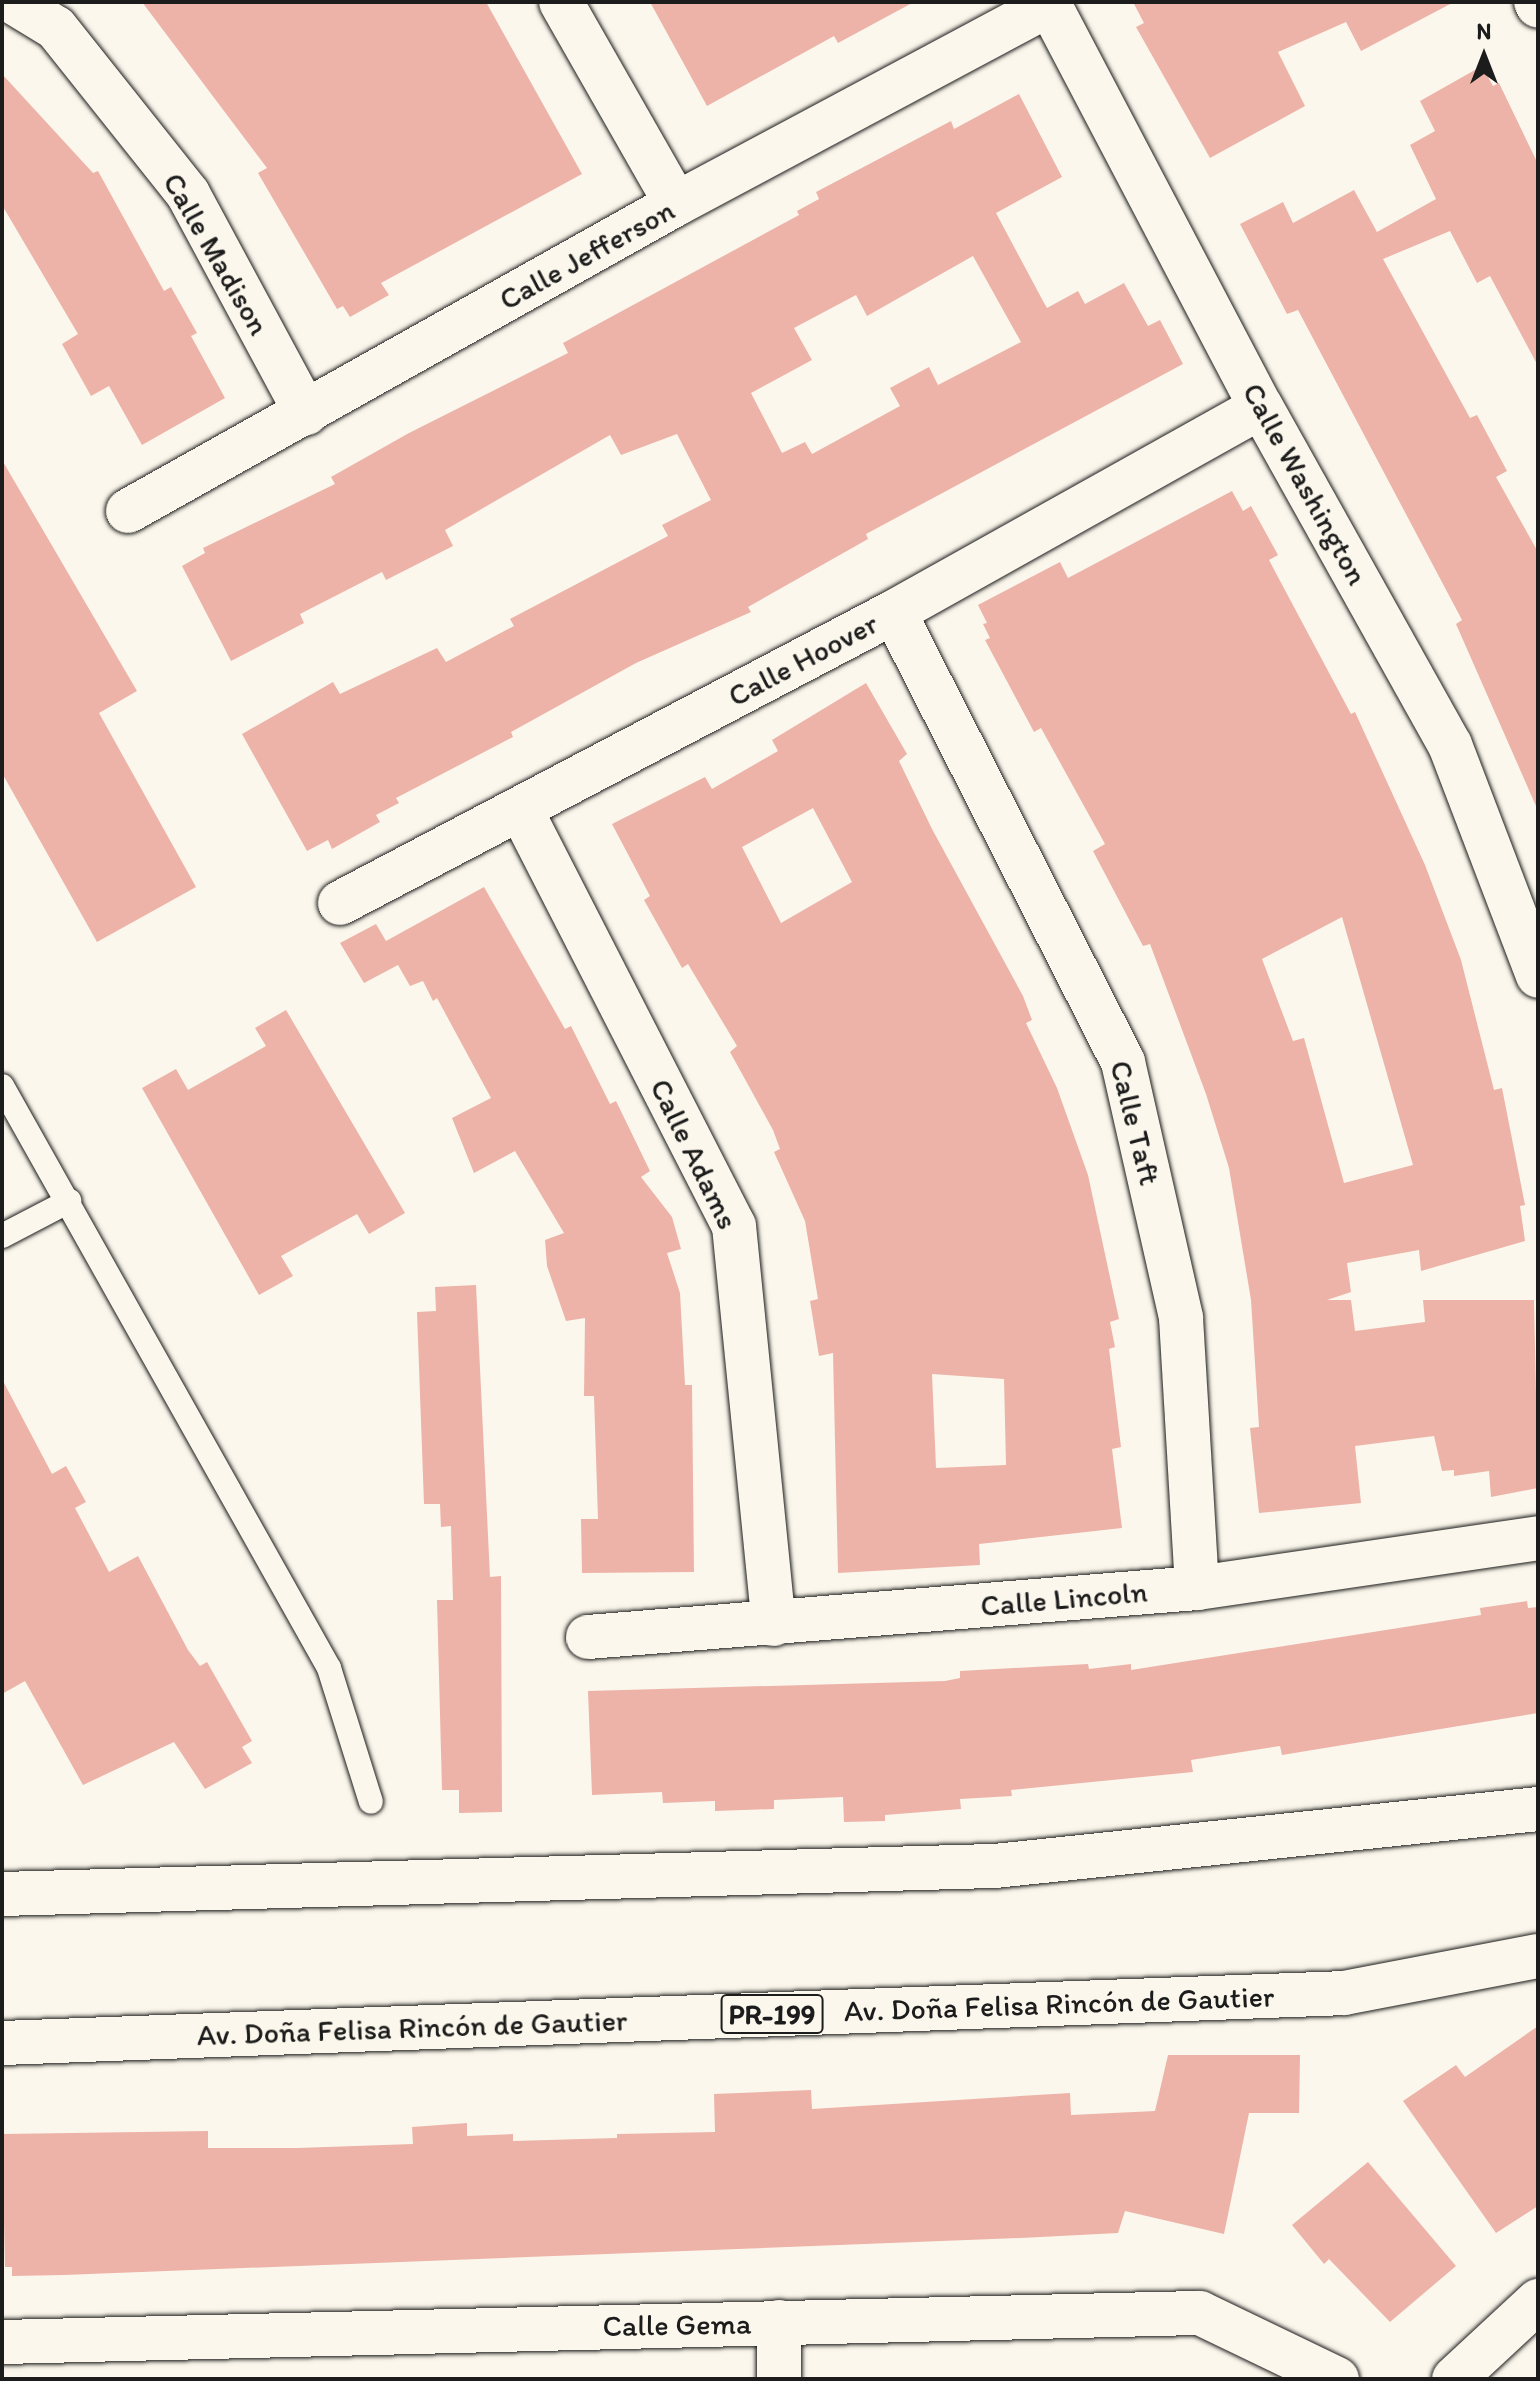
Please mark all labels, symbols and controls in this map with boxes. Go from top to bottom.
north arrow [1444,16,1524,96]
text: N [1477,18,1491,45]
street label: Calle Madison [155,166,277,342]
street label: Calle Jefferson [493,192,681,318]
street label: Calle Washington [1235,377,1375,591]
street label: Calle Hoover [722,606,884,714]
street label: Calle Taft [1102,1058,1168,1188]
street label: Calle Adams [642,1073,746,1235]
street label: Calle Lincoln [979,1574,1149,1624]
street label: Av. Doña Felisa Rincón de Gautier [843,1978,1275,2030]
road number: PR-199 [720,1990,824,2038]
street label: Av. Doña Felisa Rincón de Gautier [196,2002,628,2054]
street label: Calle Gema [603,2306,751,2344]

